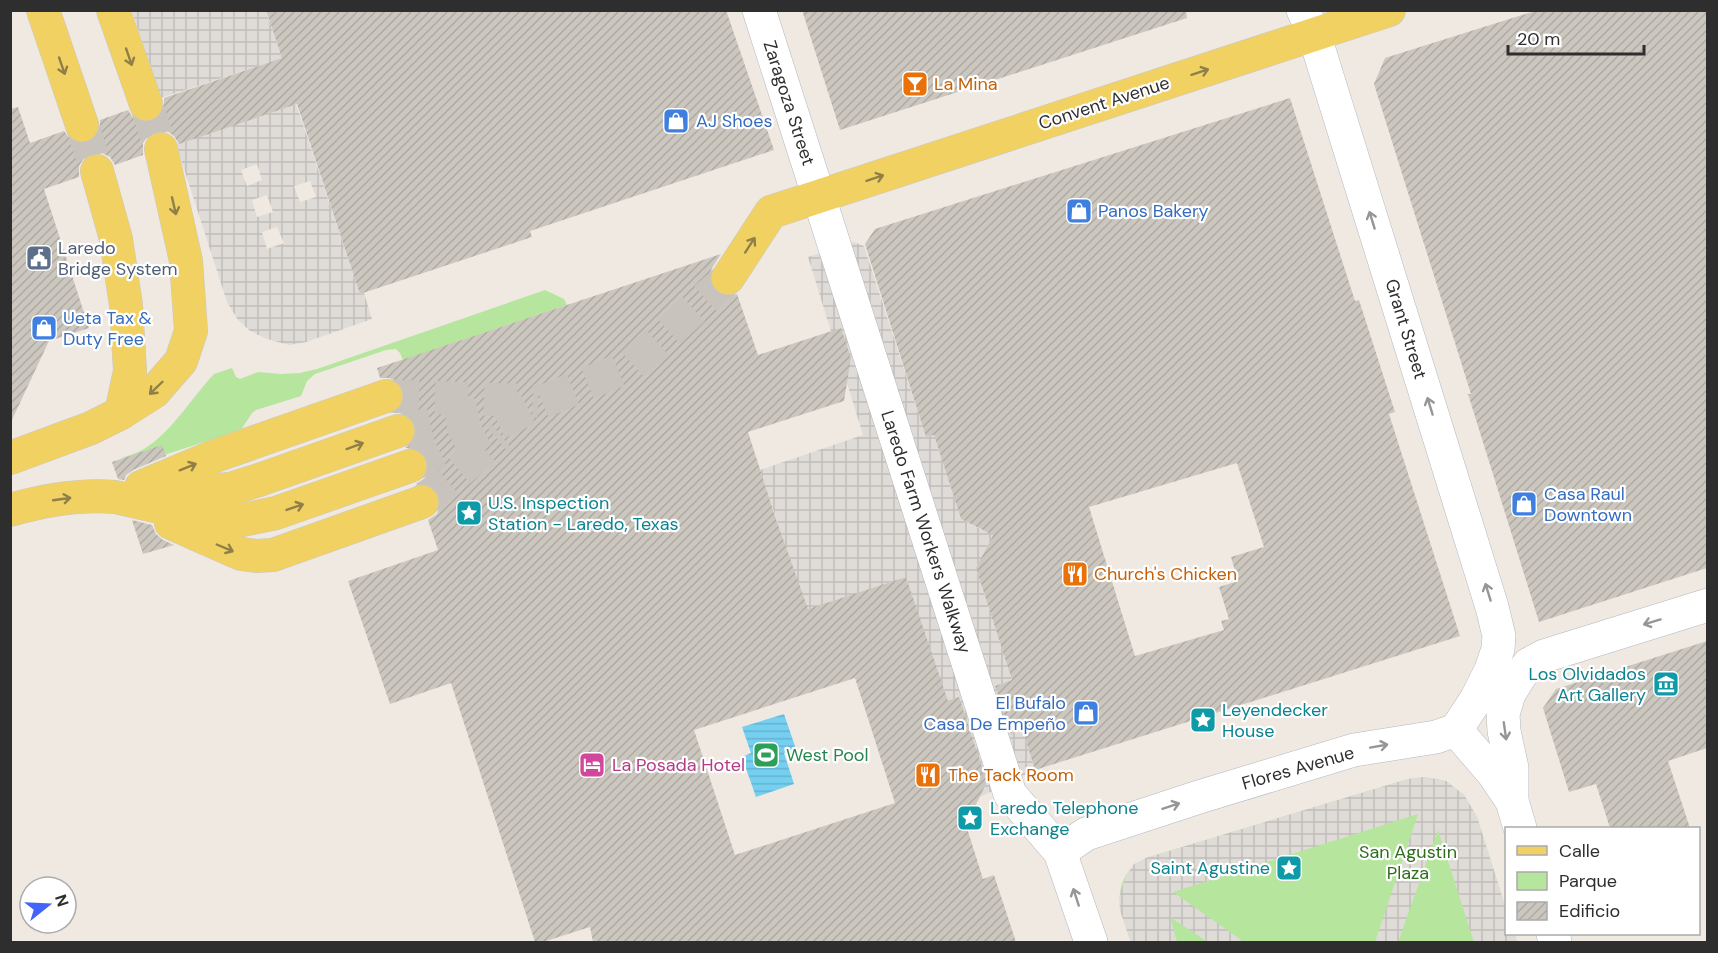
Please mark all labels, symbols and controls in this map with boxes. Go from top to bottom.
scale bar [1508,18,1644,56]
text: 20 m [1517,27,1560,51]
street label: Zaragoza Street [757,37,821,169]
one-way arrow [125,47,136,66]
one-way arrow [57,56,68,75]
one-way arrow [1190,65,1209,76]
bar icon: La Mina [900,69,930,99]
street label: Convent Avenue [1035,71,1173,135]
place label: La Mina [934,72,998,96]
shop icon: AJ Shoes [661,106,691,136]
place label: AJ Shoes [696,109,772,133]
one-way arrow [865,172,884,183]
one-way arrow [169,196,180,216]
shop icon: Panos Bakery [1064,196,1094,226]
place label: Panos Bakery [1098,199,1209,223]
one-way arrow [1366,211,1377,230]
place label: Laredo Bridge System [58,236,177,281]
one-way arrow [744,237,756,254]
public building icon: Laredo Bridge System [24,243,54,273]
street label: Grant Street [1379,276,1433,382]
place label: Ueta Tax & Duty Free [63,306,152,351]
shop icon: Ueta Tax & Duty Free [29,313,59,343]
one-way arrow [148,381,163,395]
one-way arrow [1424,397,1435,416]
street label: Laredo Farm Workers Walkway [875,407,977,657]
one-way arrow [345,440,364,451]
one-way arrow [178,461,197,472]
place label: Casa Raul Downtown [1544,482,1632,527]
shop icon: Casa Raul Downtown [1509,489,1539,519]
place label: U.S. Inspection Station - Laredo, Texas [488,491,679,536]
one-way arrow [52,493,71,504]
place icon: U.S. Inspection Station - Laredo, Texas [454,498,484,528]
one-way arrow [285,500,304,511]
one-way arrow [216,542,234,554]
restaurant icon: Church's Chicken [1060,559,1090,589]
place label: Church's Chicken [1094,562,1237,586]
one-way arrow [1482,583,1493,602]
one-way arrow [1643,618,1662,629]
place label: Los Olvidados Art Gallery [1529,662,1646,707]
museum icon: Los Olvidados Art Gallery [1651,669,1681,699]
place label: El Bufalo Casa De Empeño [924,691,1066,736]
shop icon: El Bufalo Casa De Empeño [1071,698,1101,728]
place label: Leyendecker House [1222,698,1328,743]
place icon: Leyendecker House [1188,705,1218,735]
one-way arrow [1500,720,1511,740]
sports icon: West Pool [751,740,781,770]
street label: Flores Avenue [1239,740,1357,796]
one-way arrow [1368,740,1388,751]
place label: West Pool [786,743,869,767]
hotel icon: La Posada Hotel [577,750,607,780]
place label: La Posada Hotel [612,753,745,777]
restaurant icon: The Tack Room [913,760,943,790]
place label: The Tack Room [948,763,1074,787]
place label: Laredo Telephone Exchange [990,796,1138,841]
one-way arrow [1161,800,1180,811]
place icon: Laredo Telephone Exchange [955,803,985,833]
legend [1505,827,1700,935]
text: Calle [1559,839,1600,863]
park label: San Agustin Plaza [1359,840,1457,885]
place icon: Saint Agustine [1274,853,1304,883]
place label: Saint Agustine [1150,856,1270,880]
text: Parque [1559,869,1617,893]
north arrow [18,875,78,935]
one-way arrow [1069,888,1080,907]
text: N [50,892,74,909]
text: Edificio [1559,899,1620,923]

